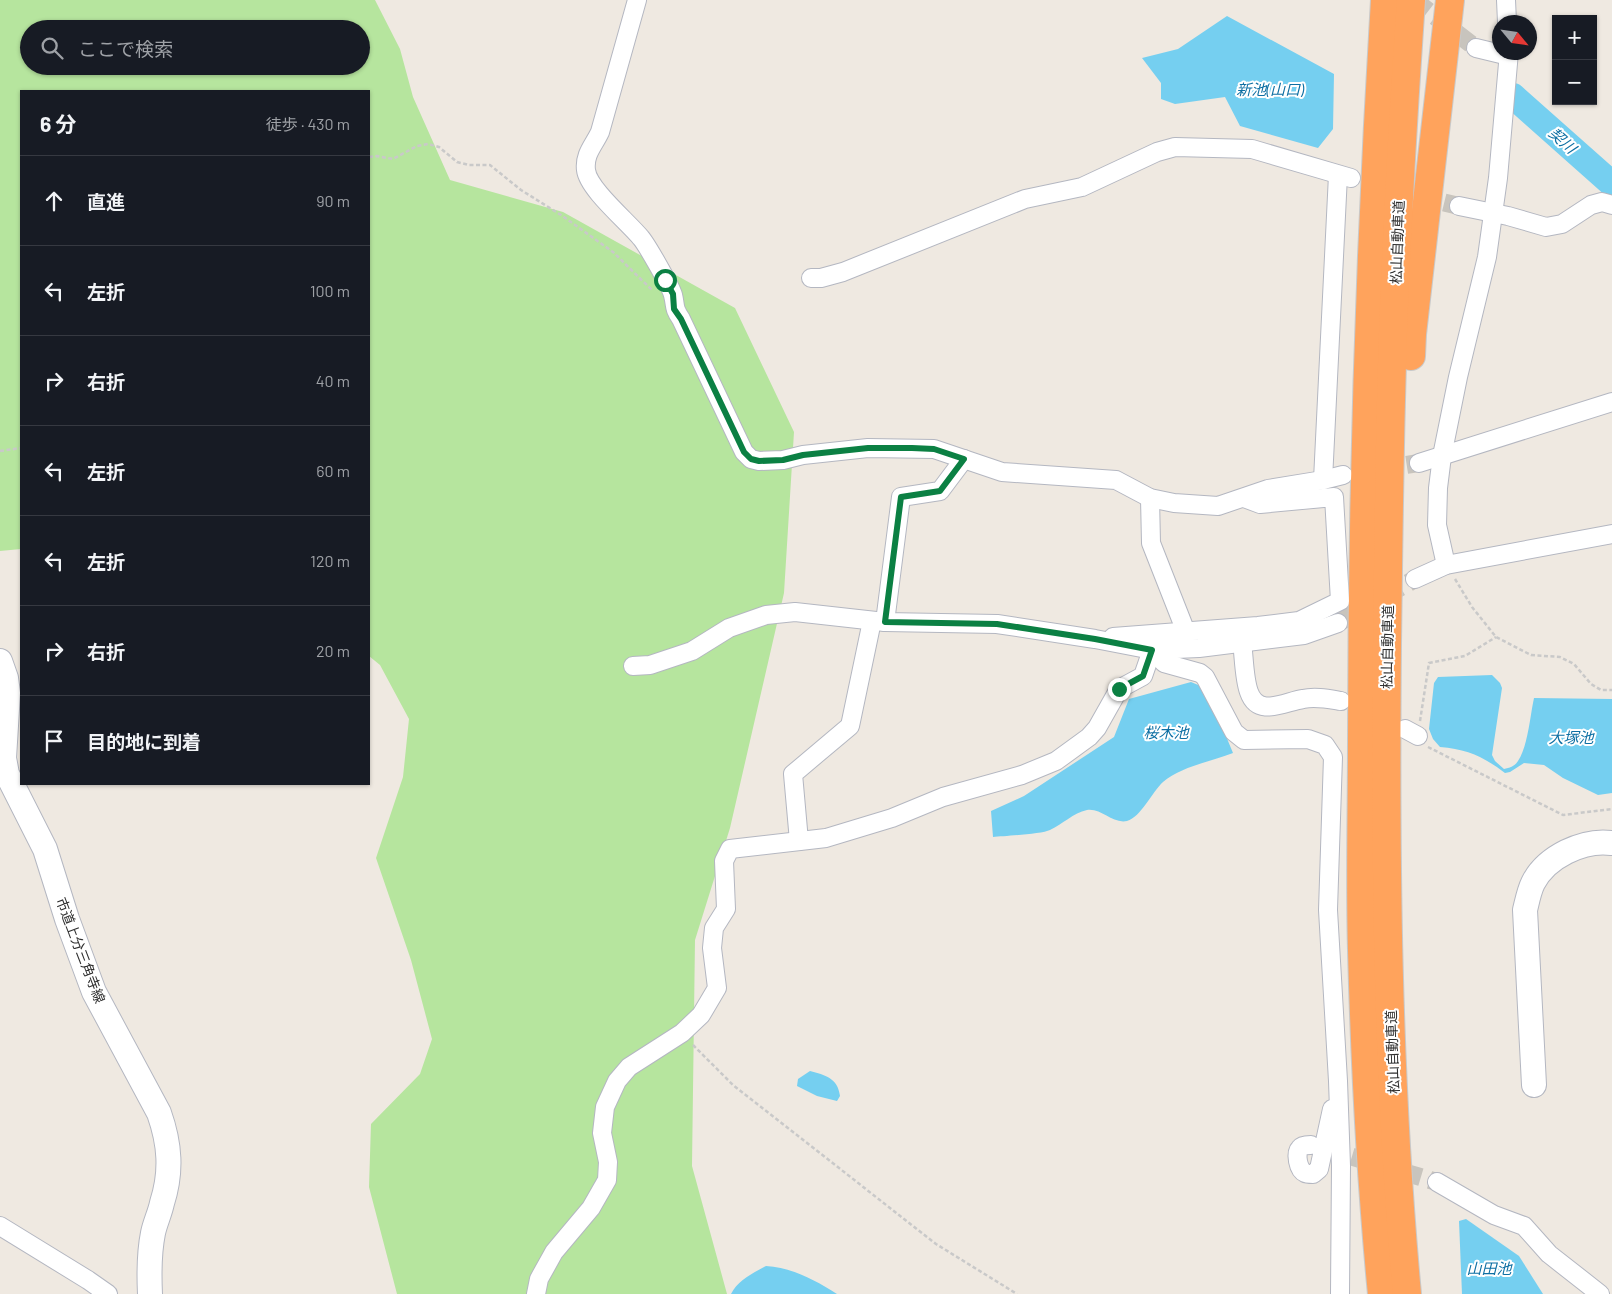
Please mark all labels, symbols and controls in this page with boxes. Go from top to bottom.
north arrow [1492,15,1537,60]
map controls [1552,15,1597,105]
button: + [1552,15,1597,60]
search box [20,20,370,75]
icon: search [38,34,66,62]
text: ここで検索 [78,37,173,60]
button: − [1552,60,1597,105]
water label: 新池(山口) [1236,80,1305,98]
text: 6 分 [40,111,76,136]
text: 徒歩 · 430 m [266,114,350,133]
water label: 契川 [1546,123,1582,158]
icon: ahead [40,187,68,215]
text: 直進 [87,190,125,213]
text: 90 m [316,191,350,210]
street label: 松山自動車道 [1387,200,1407,284]
route start [654,269,677,292]
icon: left [40,277,68,305]
text: 左折 [87,280,125,303]
text: 100 m [310,281,350,300]
icon: right [40,367,68,395]
text: 右折 [87,370,125,393]
text: 40 m [316,371,350,390]
icon: left [40,457,68,485]
text: 左折 [87,460,125,483]
text: 60 m [316,461,350,480]
icon: left [40,547,68,575]
text: 左折 [87,550,125,573]
text: 120 m [310,551,350,570]
street label: 松山自動車道 [1378,605,1396,689]
icon: right [40,637,68,665]
text: 右折 [87,640,125,663]
text: 20 m [316,641,350,660]
route end [1108,678,1131,701]
water label: 桜木池 [1143,723,1190,741]
icon: arrive [40,727,68,755]
water label: 大塚池 [1548,728,1595,746]
text: 目的地に到着 [87,730,201,753]
street label: 市道上分三角寺線 [53,895,109,1005]
street label: 松山自動車道 [1382,1010,1402,1094]
water label: 山田池 [1466,1259,1513,1277]

